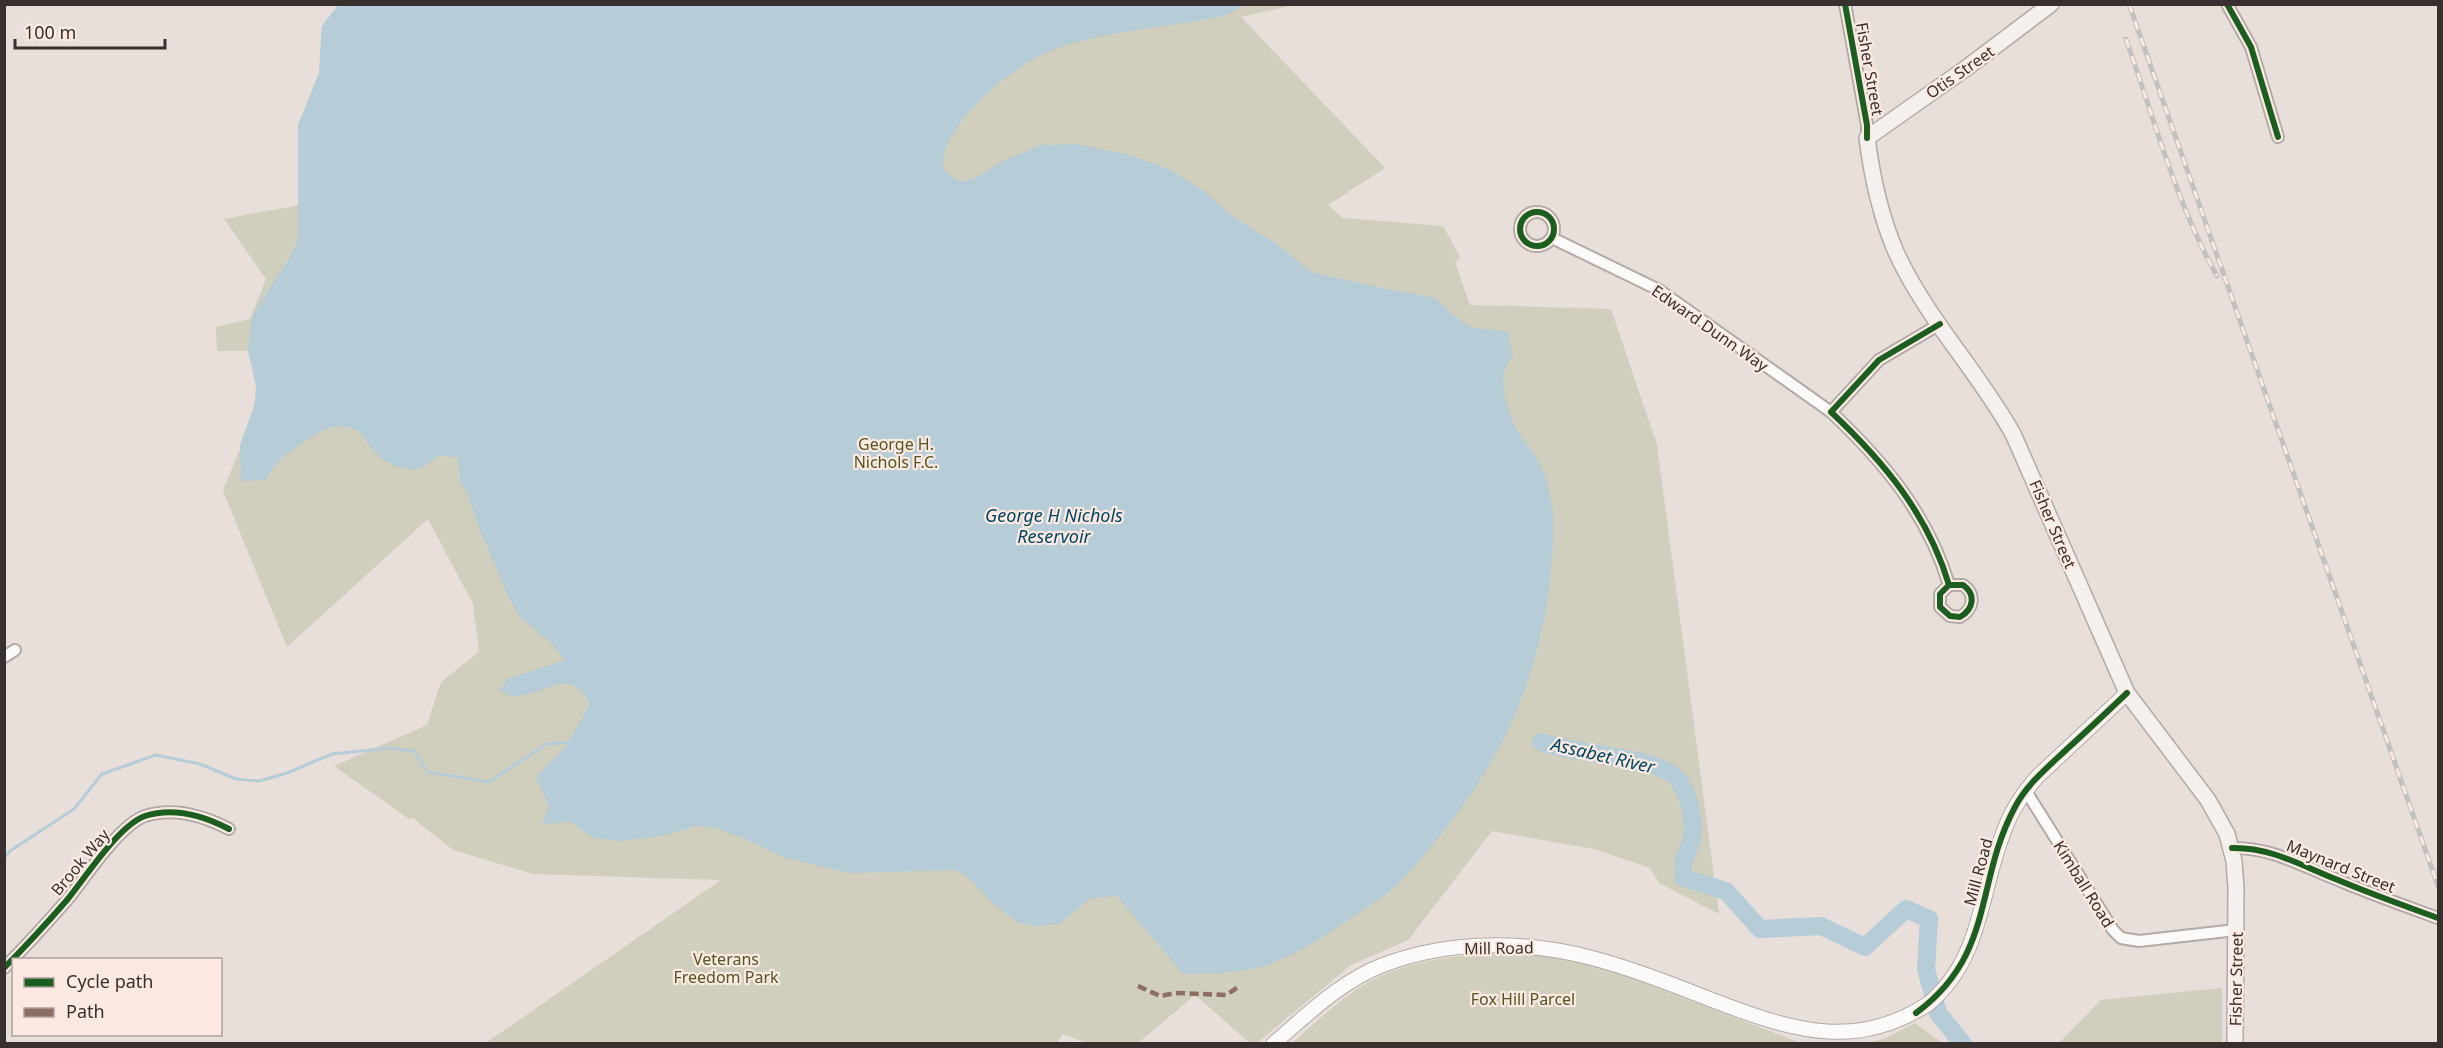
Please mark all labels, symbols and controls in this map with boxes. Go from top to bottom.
scale bar [15,12,165,50]
text: 100 m [24,20,76,44]
street label: Fisher Street [1851,21,1889,118]
street label: Otis Street [1921,40,1999,104]
street label: Edward Dunn Way [1647,279,1773,377]
park label: George H. Nichols F.C. [854,433,938,473]
street label: Fisher Street [2024,476,2082,572]
water label: George H Nichols Reservoir [985,503,1123,548]
water label: Assabet River [1547,731,1658,779]
street label: Brook Way [46,823,115,900]
street label: Maynard Street [2283,834,2399,898]
street label: Mill Road [1958,836,1998,908]
street label: Kimball Road [2049,836,2119,932]
street label: Fisher Street [2224,931,2248,1026]
street label: Mill Road [1464,936,1534,960]
park label: Veterans Freedom Park [673,948,779,988]
legend [12,958,222,1036]
text: Cycle path [66,969,153,993]
park label: Fox Hill Parcel [1471,988,1575,1010]
text: Path [66,999,105,1023]

